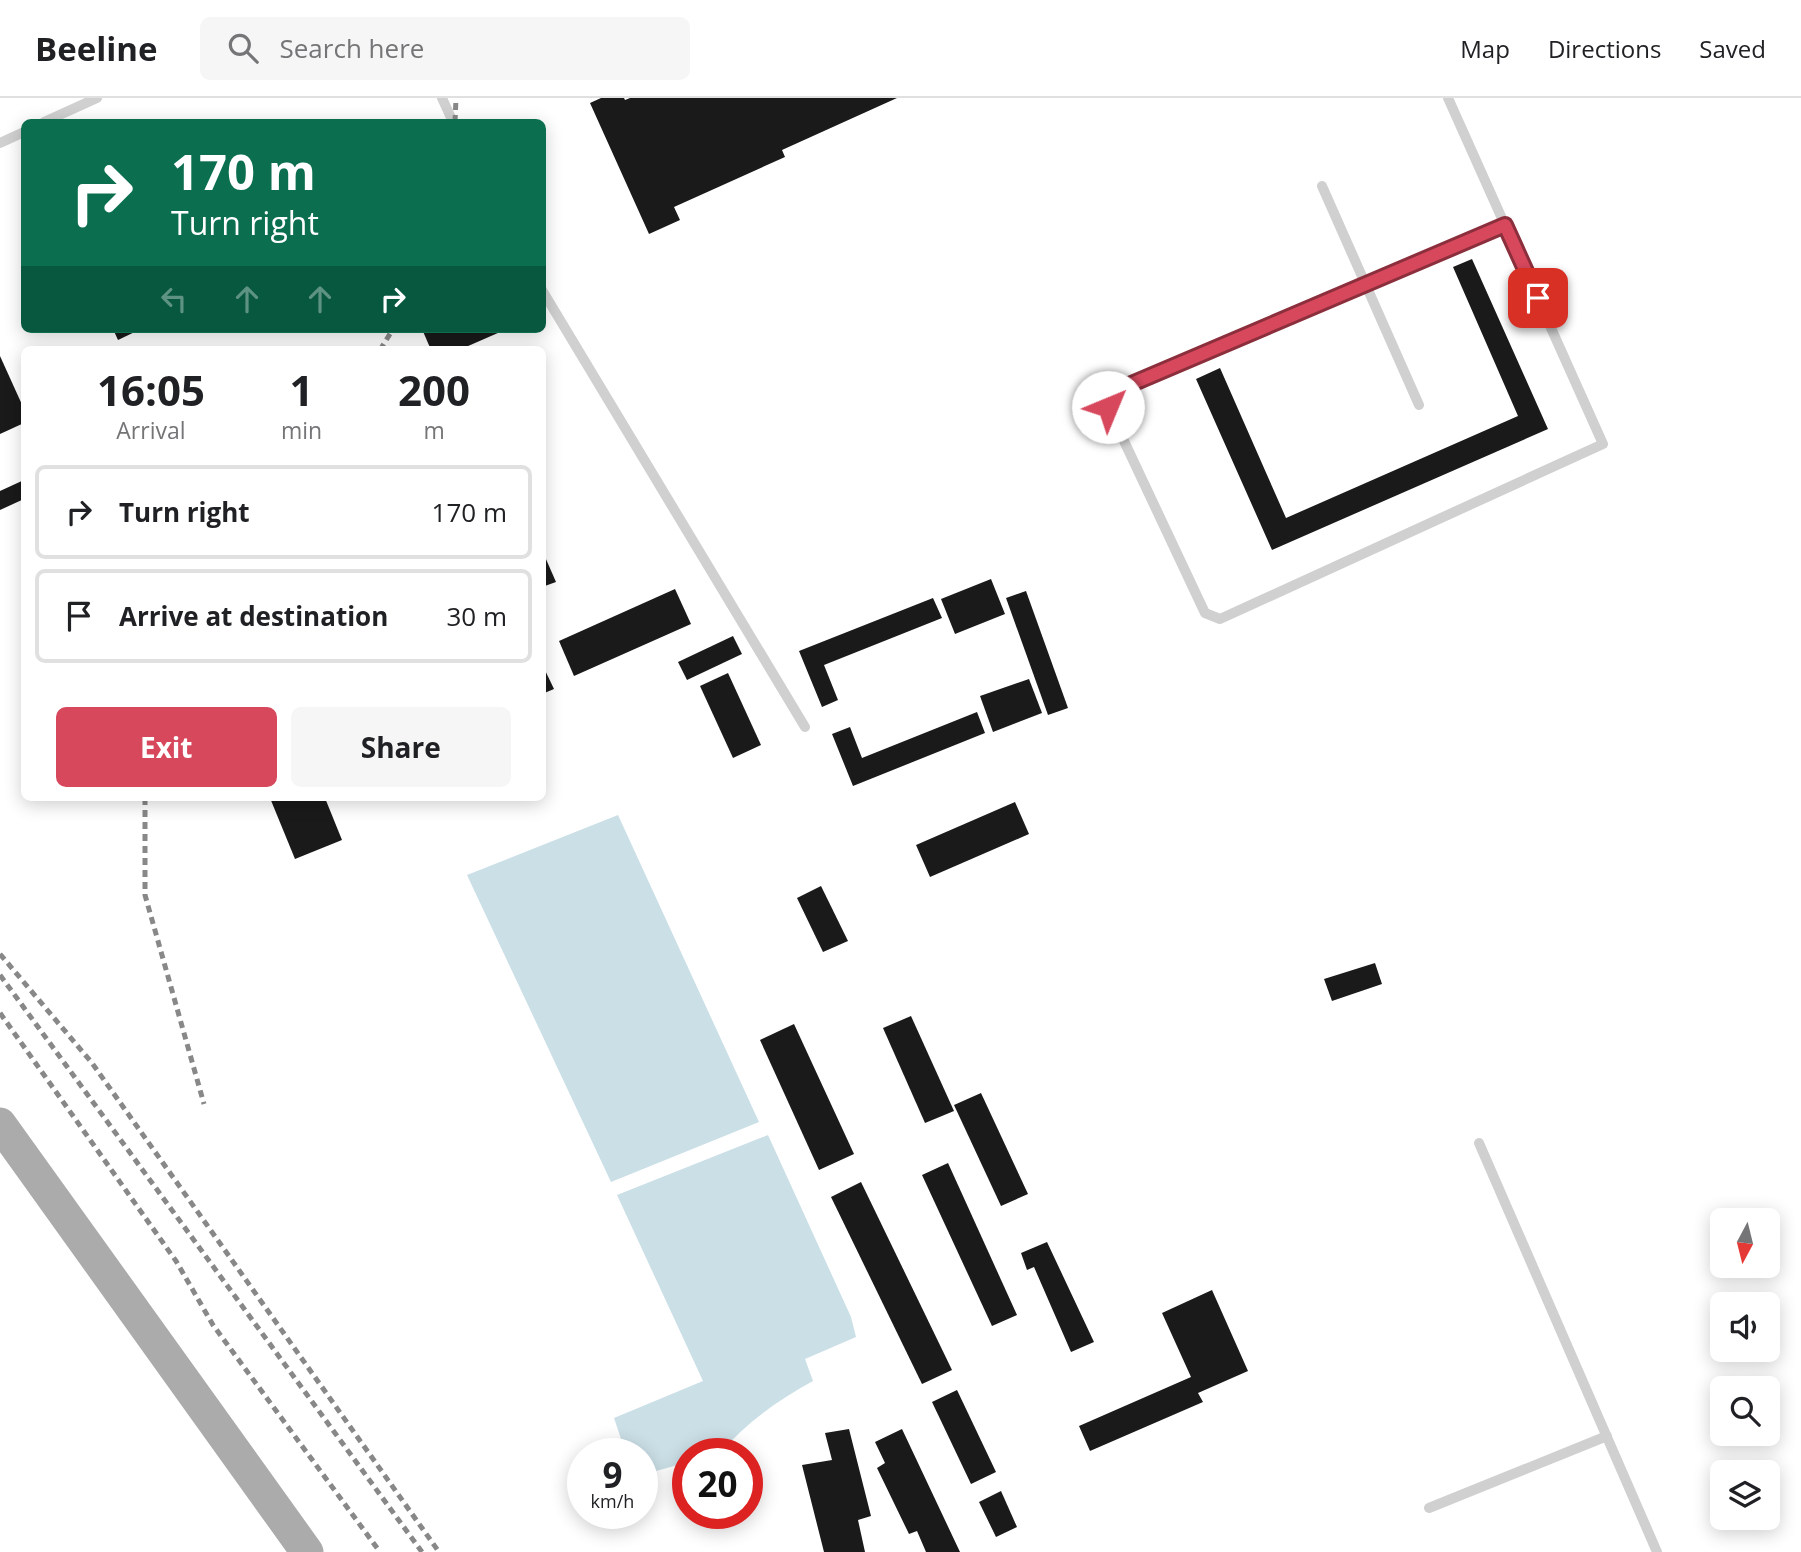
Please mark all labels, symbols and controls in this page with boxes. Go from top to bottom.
search box [200,17,690,80]
text: Beeline [35,26,158,71]
icon: search [224,29,262,67]
text: Search here [280,30,424,66]
text: Map [1460,32,1510,65]
text: Directions [1548,32,1661,65]
text: Saved [1699,32,1766,65]
text: 170 m [171,138,316,204]
icon: right [56,147,147,238]
text: Turn right [171,201,319,244]
pin [1508,268,1568,328]
icon: arrive [1519,279,1557,317]
icon: left [155,280,193,318]
icon: ahead [228,280,266,318]
icon: ahead [301,280,339,318]
icon: right [374,280,412,318]
text: 16:05 [97,361,205,418]
text: 1 [289,361,314,418]
text: 200 [398,361,470,418]
position arrow [1071,370,1145,444]
text: Arrival [116,414,186,446]
text: min [281,414,322,446]
text: m [423,414,445,446]
icon: right [60,493,98,531]
text: Turn right [119,494,250,530]
text: 170 m [432,494,507,530]
icon: arrive [60,597,98,635]
text: Arrive at destination [119,598,388,634]
text: 30 m [446,598,507,634]
button: Exit [56,707,277,787]
button: Share [291,707,511,787]
north arrow [1710,1208,1780,1278]
map controls [1710,1208,1780,1530]
button: sound [1710,1292,1780,1362]
button: search [1710,1376,1780,1446]
speed limit sign: 20 [672,1438,763,1529]
text: 9 [602,1451,623,1498]
button: layers [1710,1460,1780,1530]
text: km/h [591,1489,634,1513]

